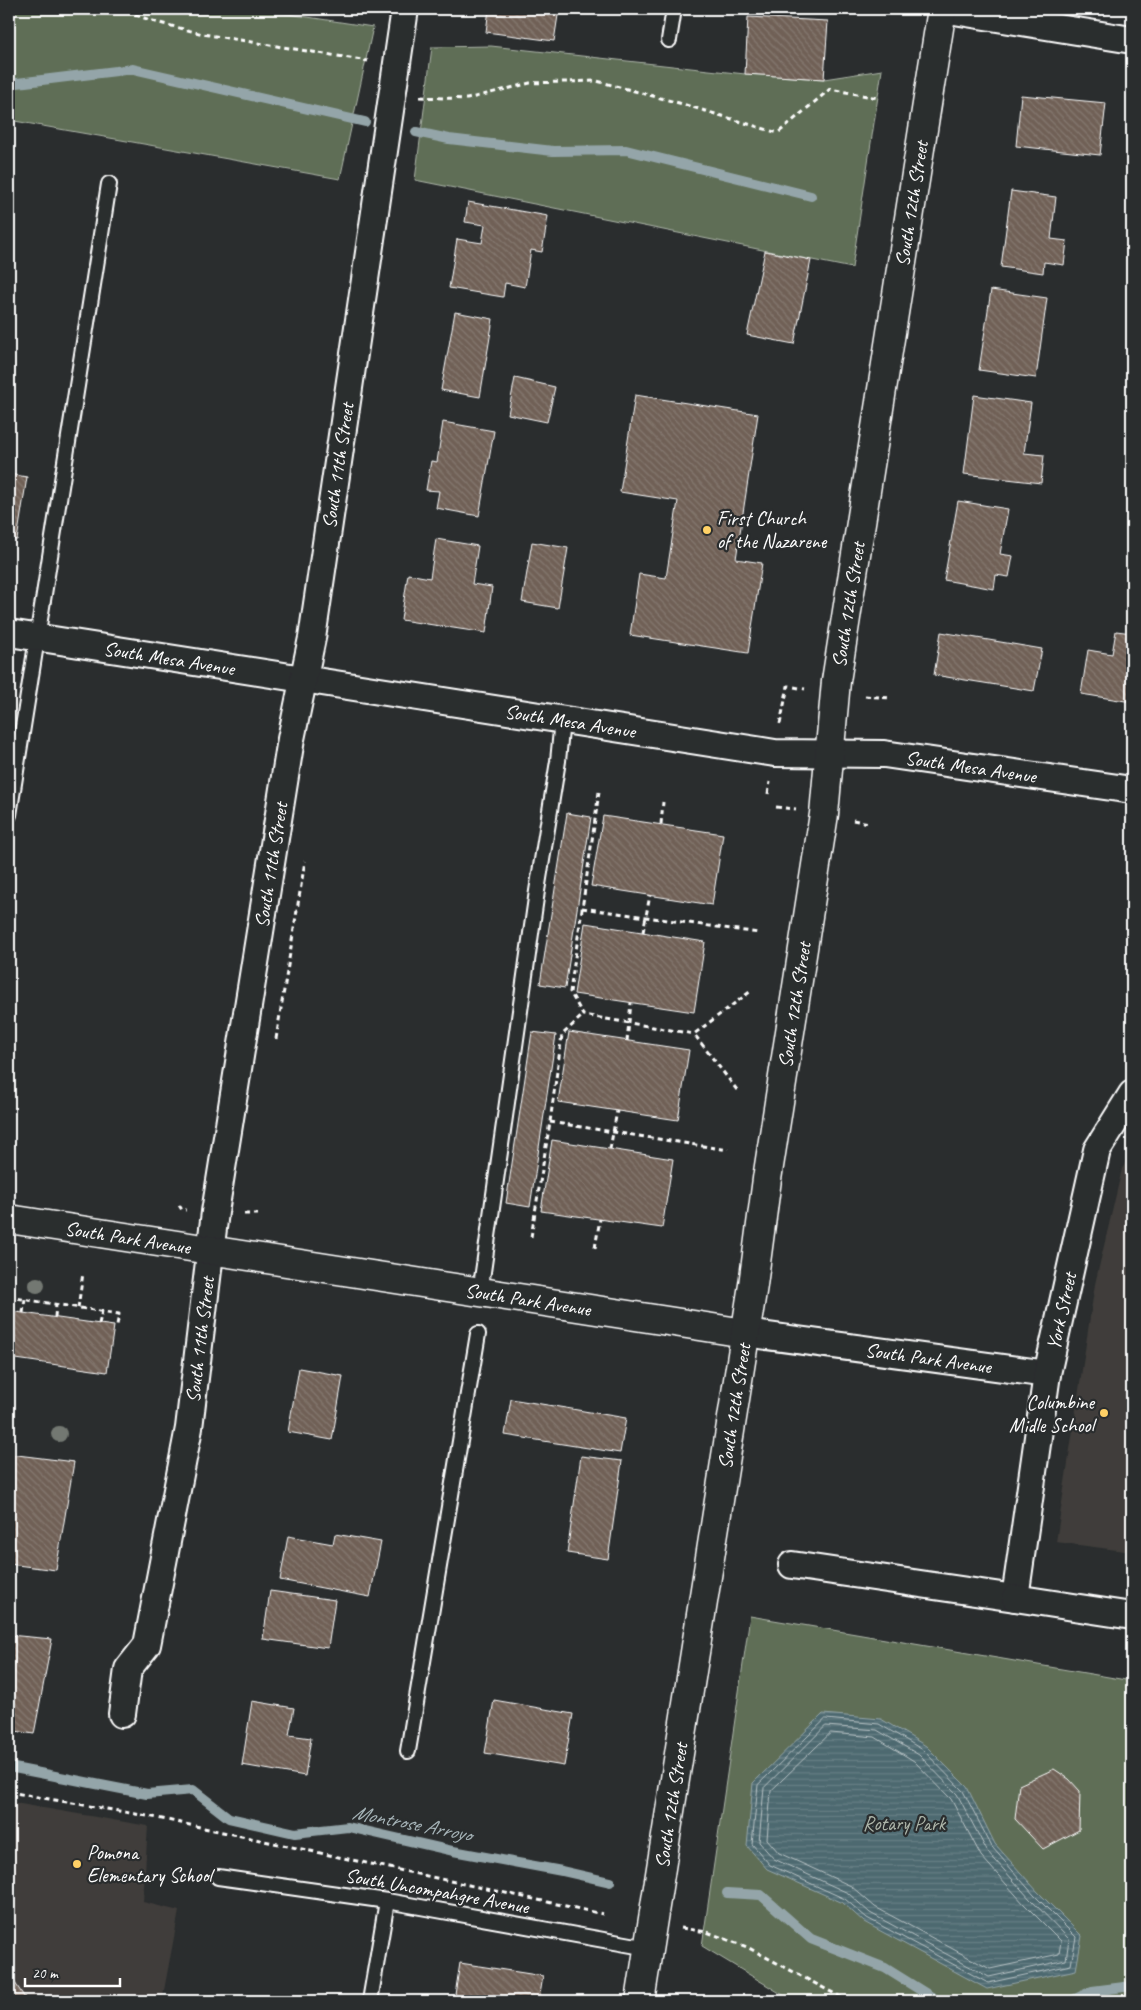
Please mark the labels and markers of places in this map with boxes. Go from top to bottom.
place label: First Church of the Nazarene [717,506,828,554]
marker: First Church of the Nazarene [701,524,713,536]
place label: Columbine Midle School [1009,1390,1098,1438]
marker: Columbine Midle School [1098,1407,1110,1419]
place label: Pomona Elementary School [87,1840,215,1888]
marker: Pomona Elementary School [71,1858,83,1870]

